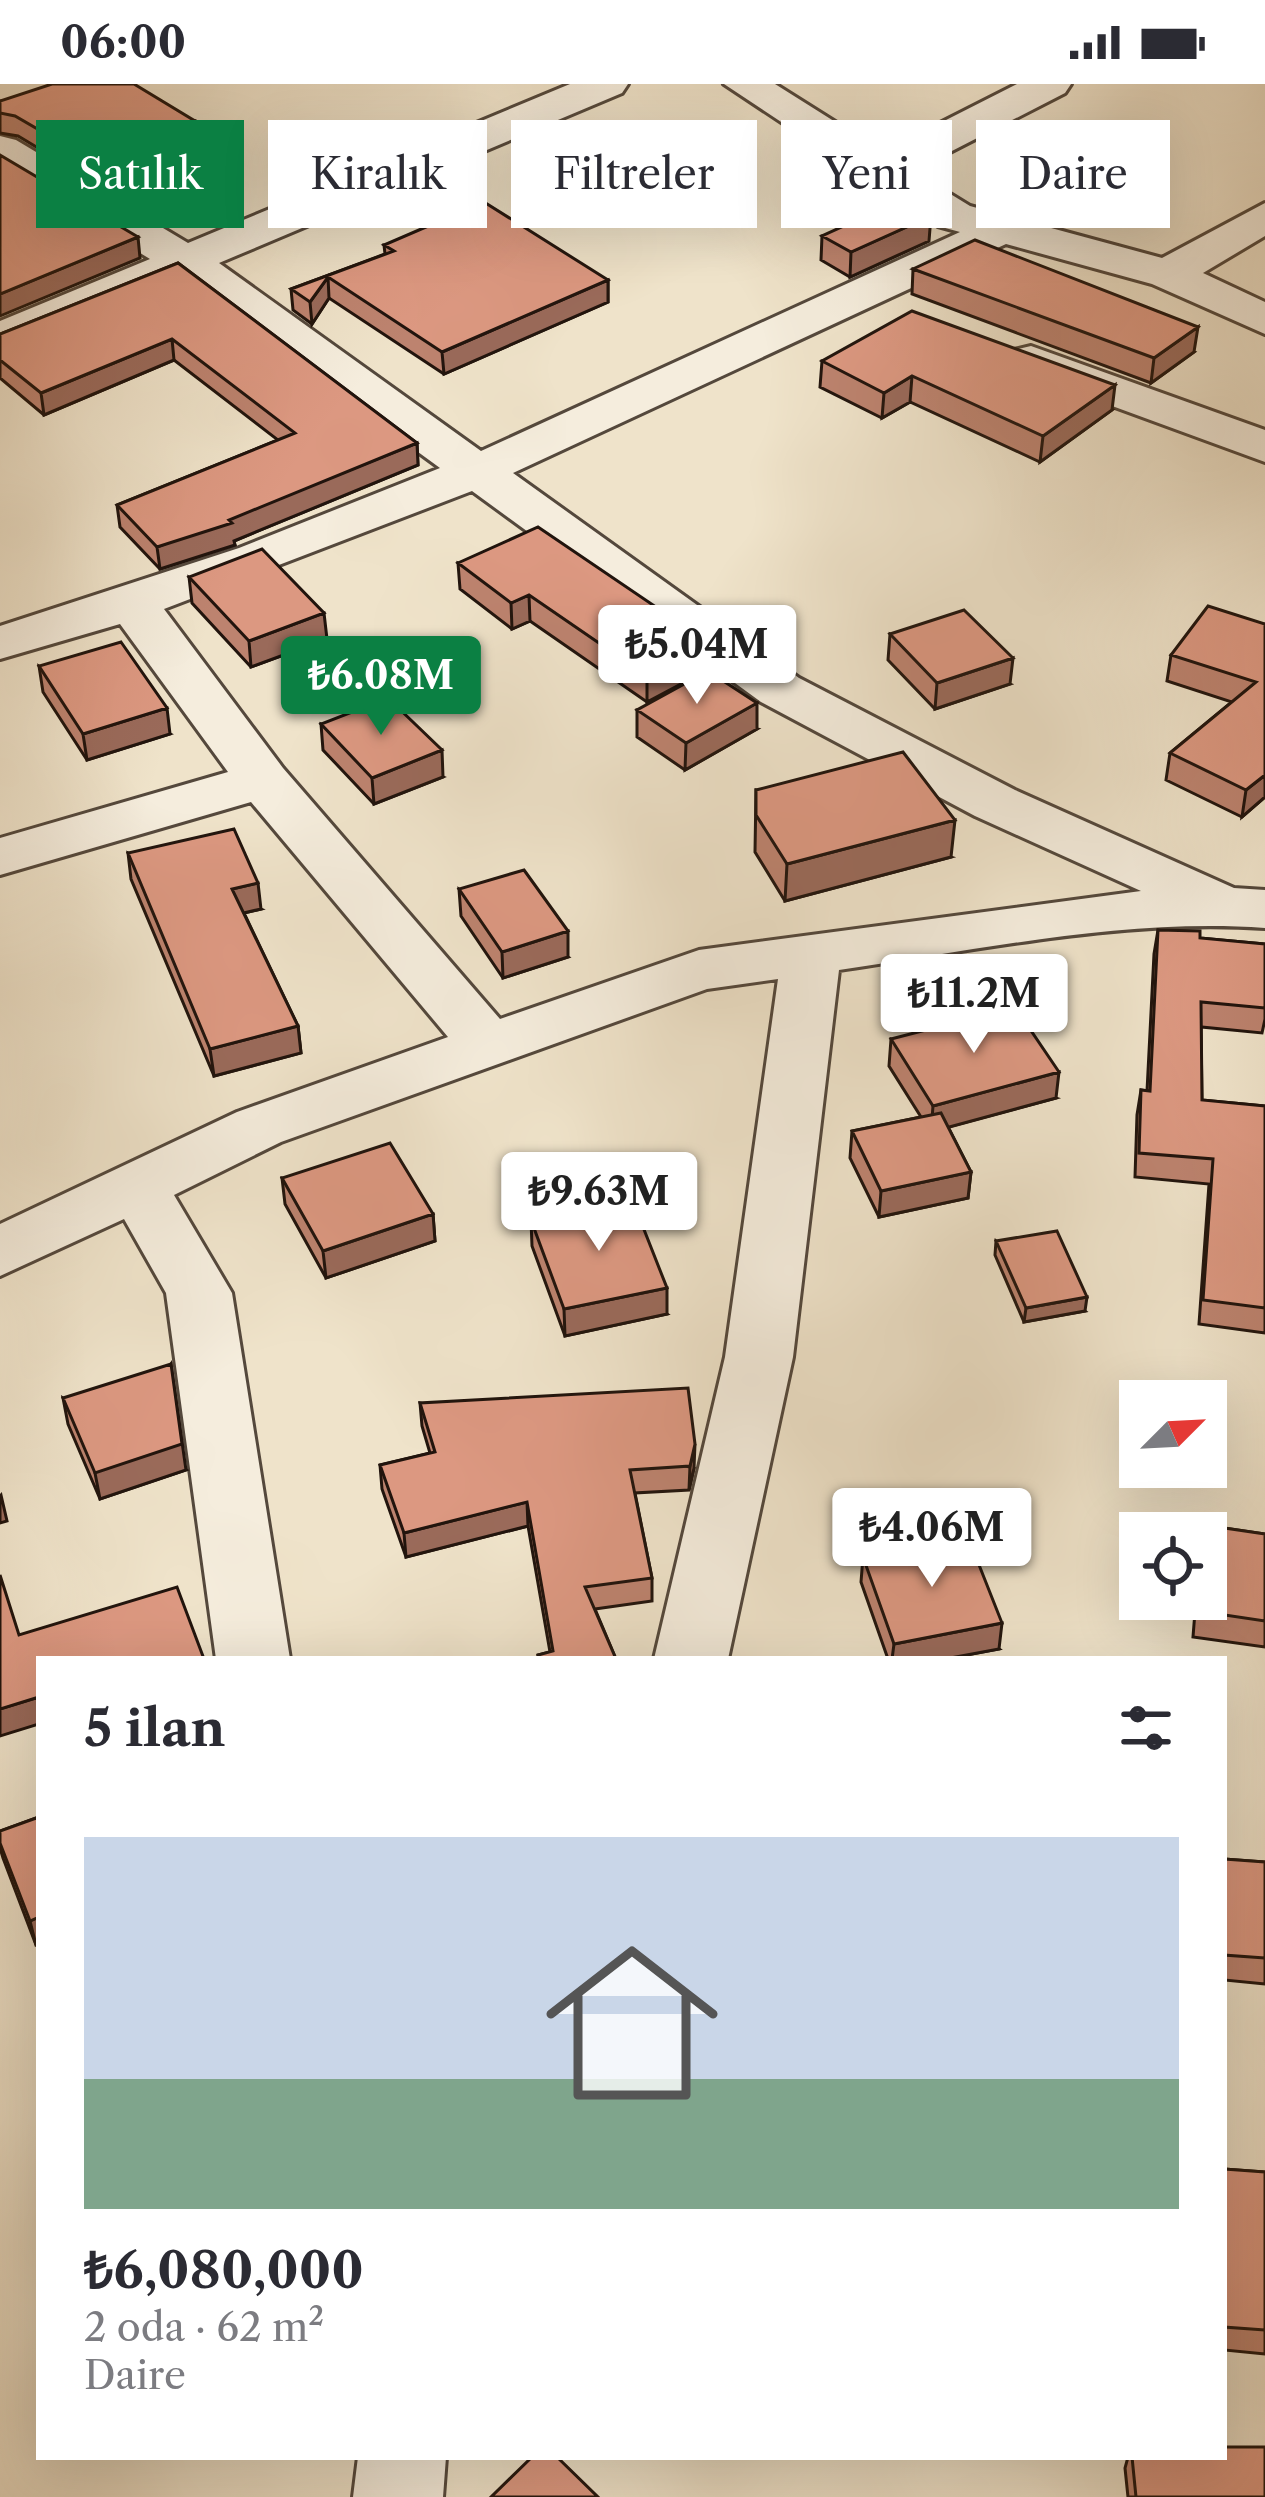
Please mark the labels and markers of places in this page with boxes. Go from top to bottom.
pin: ₺5.04M [599,605,795,707]
pin: ₺6.08M [283,636,479,738]
pin: ₺11.2M [876,954,1072,1056]
pin: ₺9.63M [501,1152,697,1254]
pin: ₺4.06M [834,1488,1030,1590]

